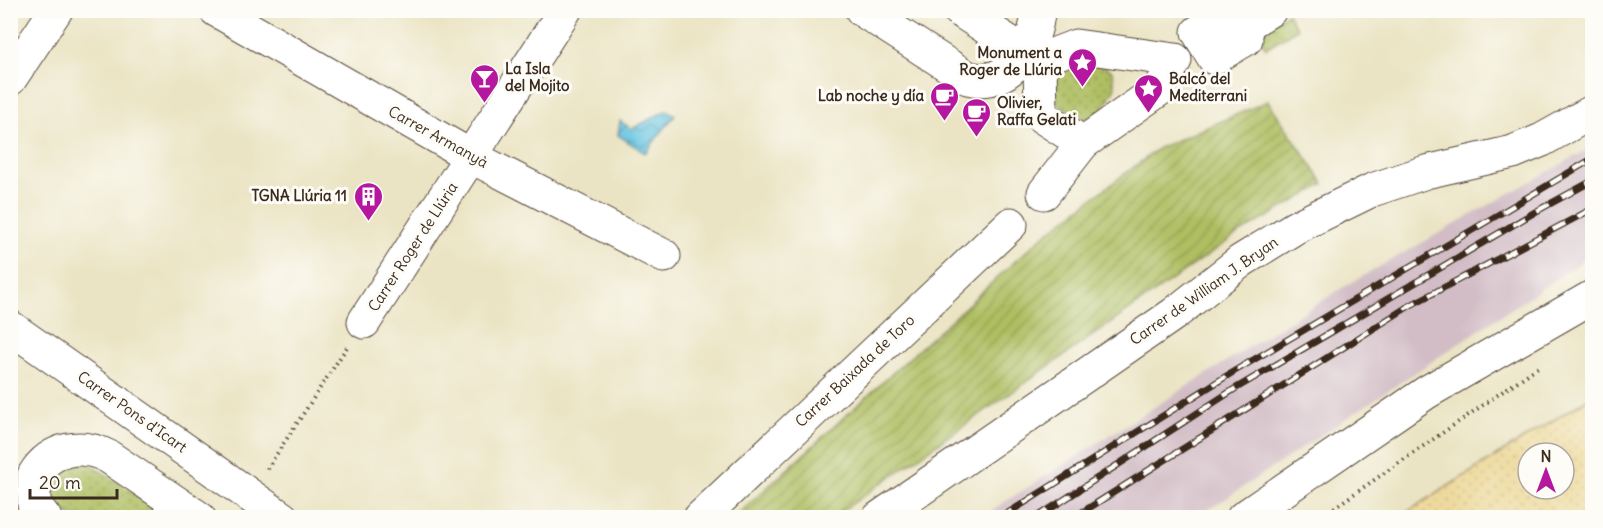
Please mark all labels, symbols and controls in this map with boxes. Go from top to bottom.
place label: Monument a Roger de Llúria [959,43,1062,80]
place icon: Monument a Roger de Llúria [1067,46,1099,88]
place label: La Isla del Mojito [505,59,570,95]
bar icon: La Isla del Mojito [468,62,500,104]
place label: Balcó del Mediterrani [1169,69,1247,105]
place icon: Balcó del Mediterrani [1132,72,1164,114]
cafe icon: Lab noche y día [929,80,961,122]
place label: Lab noche y día [818,86,924,106]
place label: Olivier, Raffa Gelati [997,93,1076,129]
cafe icon: Olivier, Raffa Gelati [960,96,992,138]
street label: Carrer Armanyà [385,101,492,172]
street label: Carrer Roger de Llúria [364,178,462,315]
building icon: TGNA Llúria 11 [352,180,384,222]
place label: TGNA Llúria 11 [251,186,347,205]
street label: Carrer de William J. Bryan [1126,232,1282,349]
street label: Carrer Baixada de Toro [791,310,918,431]
street label: Carrer Pons d'Icart [74,367,191,456]
north arrow [1516,441,1576,501]
text: N [1540,446,1552,466]
scale bar [30,462,117,500]
text: 20 m [39,471,81,494]

